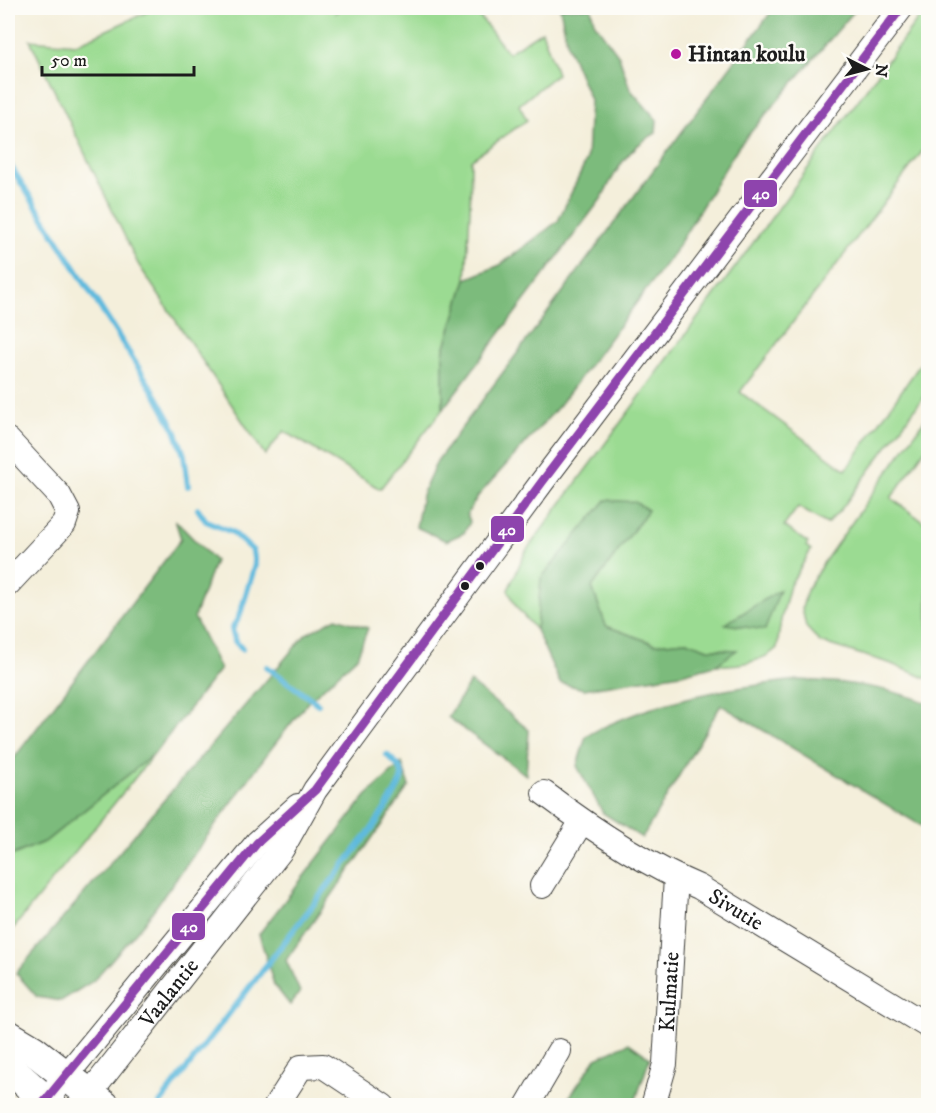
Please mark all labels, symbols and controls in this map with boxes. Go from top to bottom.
scale bar [42,39,194,77]
north arrow [837,39,897,99]
place label: Hintan koulu [688,41,806,68]
marker: Hintan koulu [669,47,683,61]
text: 50 m [51,50,87,72]
text: N [870,63,892,78]
line badge: 40 [743,179,778,208]
text: 40 [751,184,770,204]
line badge: 40 [490,515,525,543]
text: 40 [497,520,516,540]
unlabelled marker [474,560,486,572]
unlabelled marker [459,580,471,592]
street label: Sivutie [704,883,768,936]
line badge: 40 [171,912,206,941]
text: 40 [179,917,198,937]
street label: Kulmatie [653,951,685,1033]
street label: Vaalantie [133,953,204,1034]

